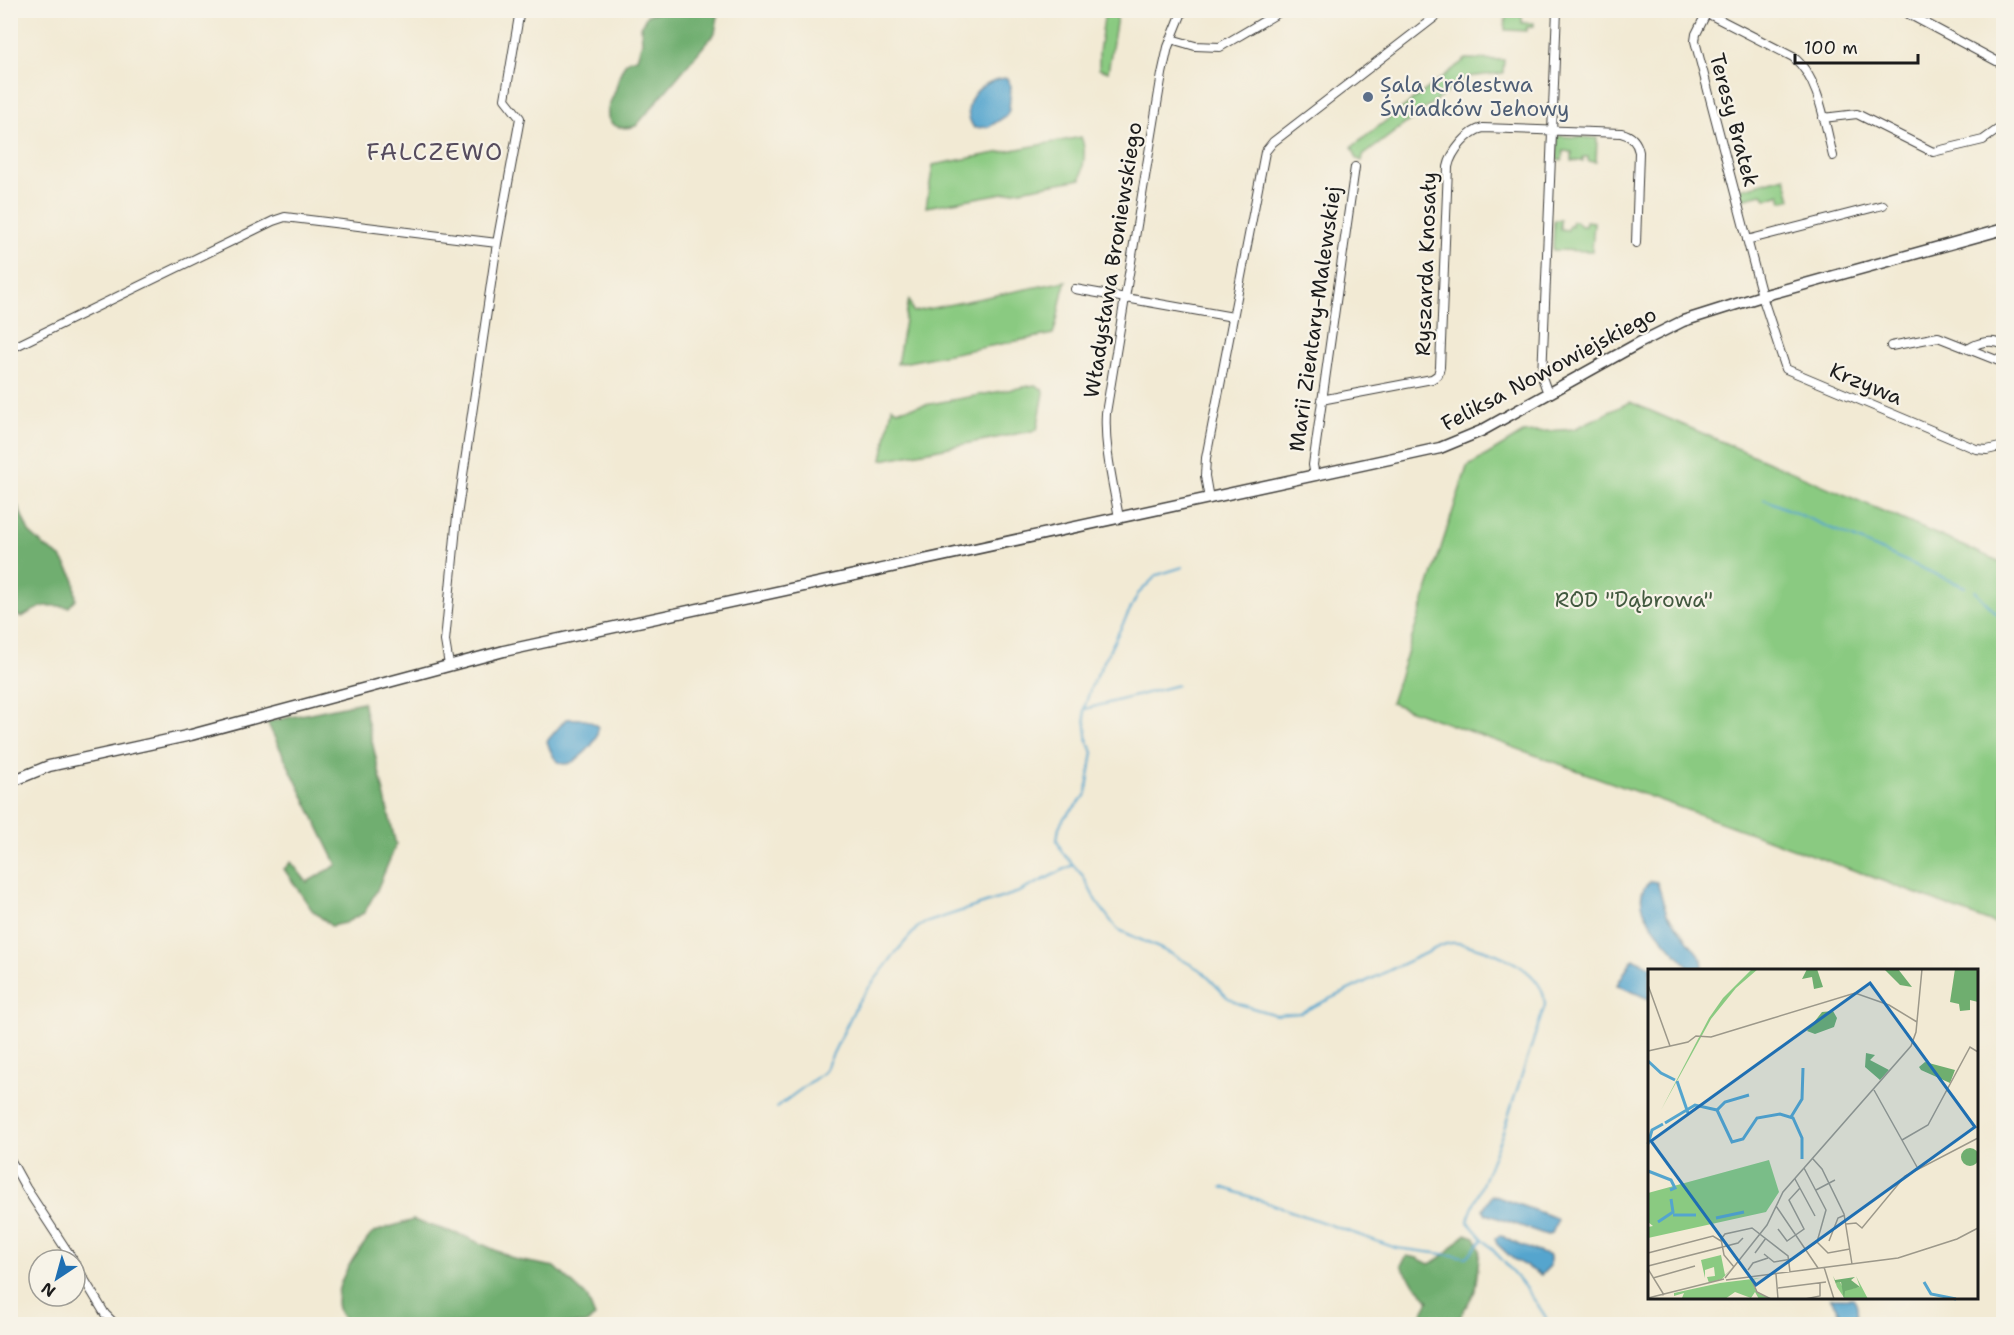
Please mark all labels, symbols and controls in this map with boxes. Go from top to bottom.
scale bar [1795,27,1918,65]
text: 100 m [1804,36,1858,60]
street label: Teresy Bratek [1703,50,1765,190]
place label: Sala Królestwa Świadków Jehowy [1380,71,1569,123]
marker: Sala Królestwa Świadków Jehowy [1361,90,1375,104]
street label: Władysława Broniewskiego [1077,120,1149,400]
district label: FALCZEWO [366,136,504,168]
street label: Ryszarda Knosały [1409,172,1443,356]
street label: Marii Zientary-Malewskiej [1282,184,1348,454]
street label: Feliksa Nowowiejskiego [1436,300,1662,438]
street label: Krzywa [1825,356,1907,412]
park label: ROD "Dąbrowa" [1555,586,1713,614]
inset map [1648,969,1978,1299]
north arrow [27,1248,87,1308]
text: N [37,1278,60,1302]

